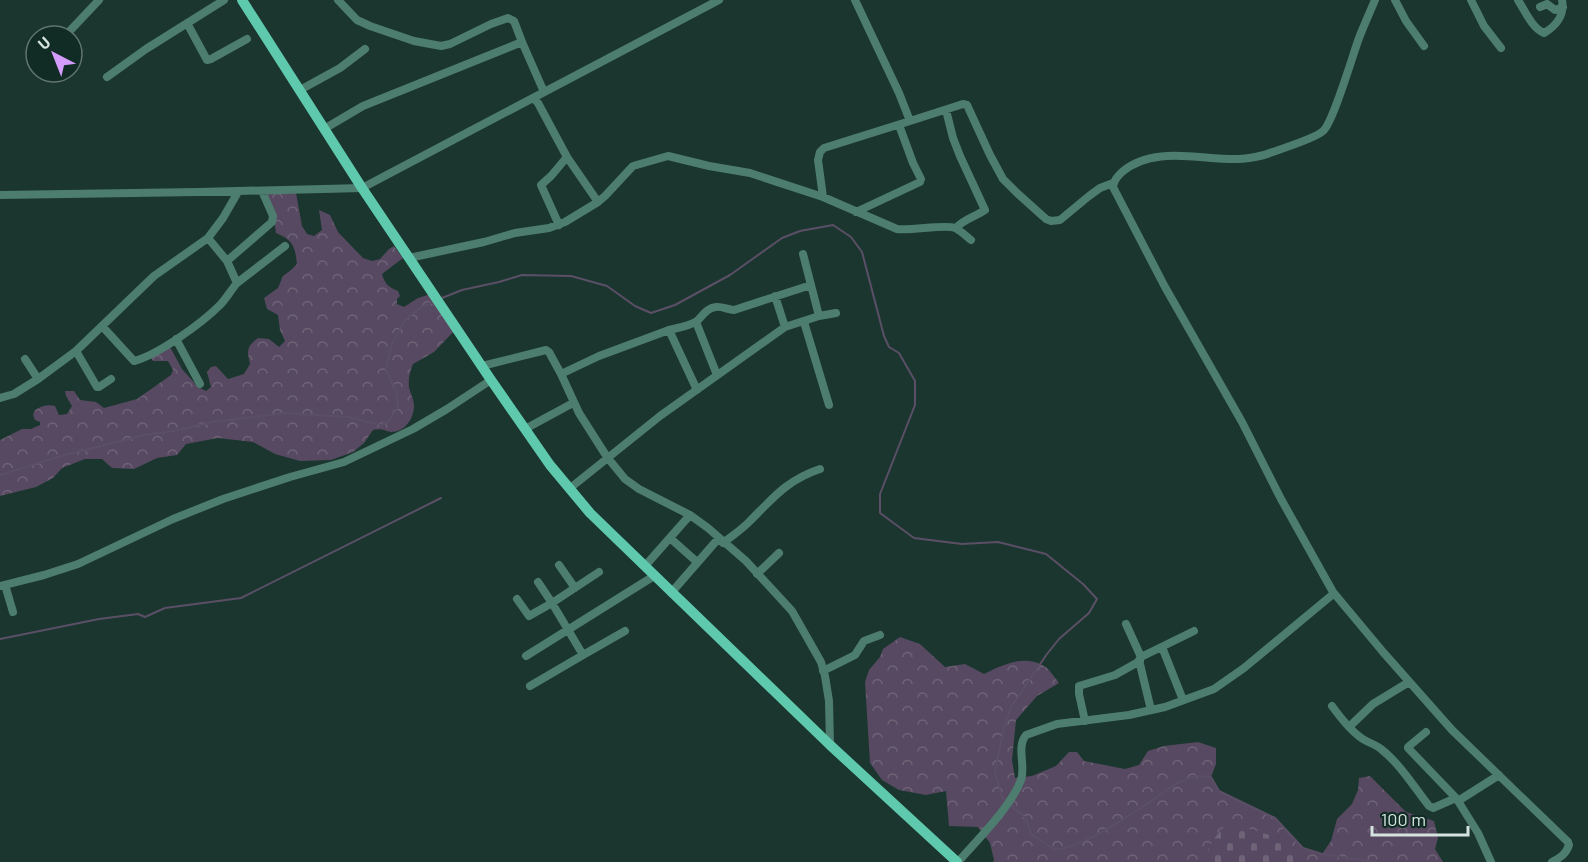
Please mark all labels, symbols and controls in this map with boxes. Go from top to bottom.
north arrow [24,24,84,84]
text: U [34,32,54,53]
scale bar [1372,799,1468,837]
text: 100 m [1381,808,1426,830]

